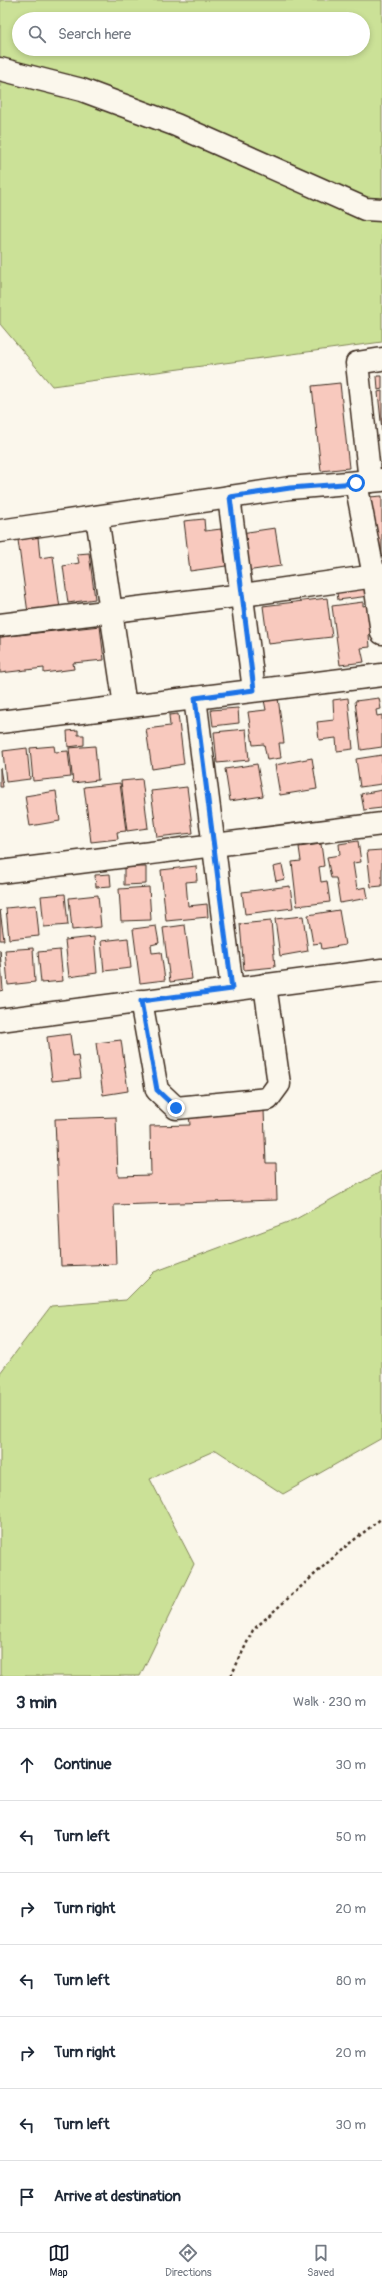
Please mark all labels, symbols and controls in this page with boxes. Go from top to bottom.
search box [12,12,370,56]
icon: search [26,23,48,45]
text: Search here [58,25,131,44]
route start [347,474,365,492]
route end [167,1099,185,1117]
text: 3 min [16,1692,57,1713]
text: Walk · 230 m [293,1694,366,1710]
icon: ahead [16,1754,38,1776]
text: Continue [54,1755,112,1774]
text: 30 m [336,1757,366,1773]
icon: left [16,1826,38,1848]
text: Turn left [54,1827,110,1846]
text: 50 m [336,1829,366,1845]
icon: right [16,1898,38,1920]
text: Turn right [54,1899,115,1918]
text: 20 m [335,1901,366,1917]
icon: left [16,1970,38,1992]
text: Turn left [54,1971,110,1990]
text: 80 m [336,1973,366,1989]
icon: right [16,2042,38,2064]
text: Turn right [54,2043,115,2062]
text: 20 m [335,2045,366,2061]
icon: left [16,2114,38,2136]
text: Turn left [54,2115,110,2134]
text: 30 m [336,2117,366,2133]
icon: arrive [16,2186,38,2208]
text: Arrive at destination [54,2187,181,2206]
tab: Map [48,2242,70,2279]
tab: Directions [165,2242,212,2279]
tab: Saved [307,2242,334,2279]

